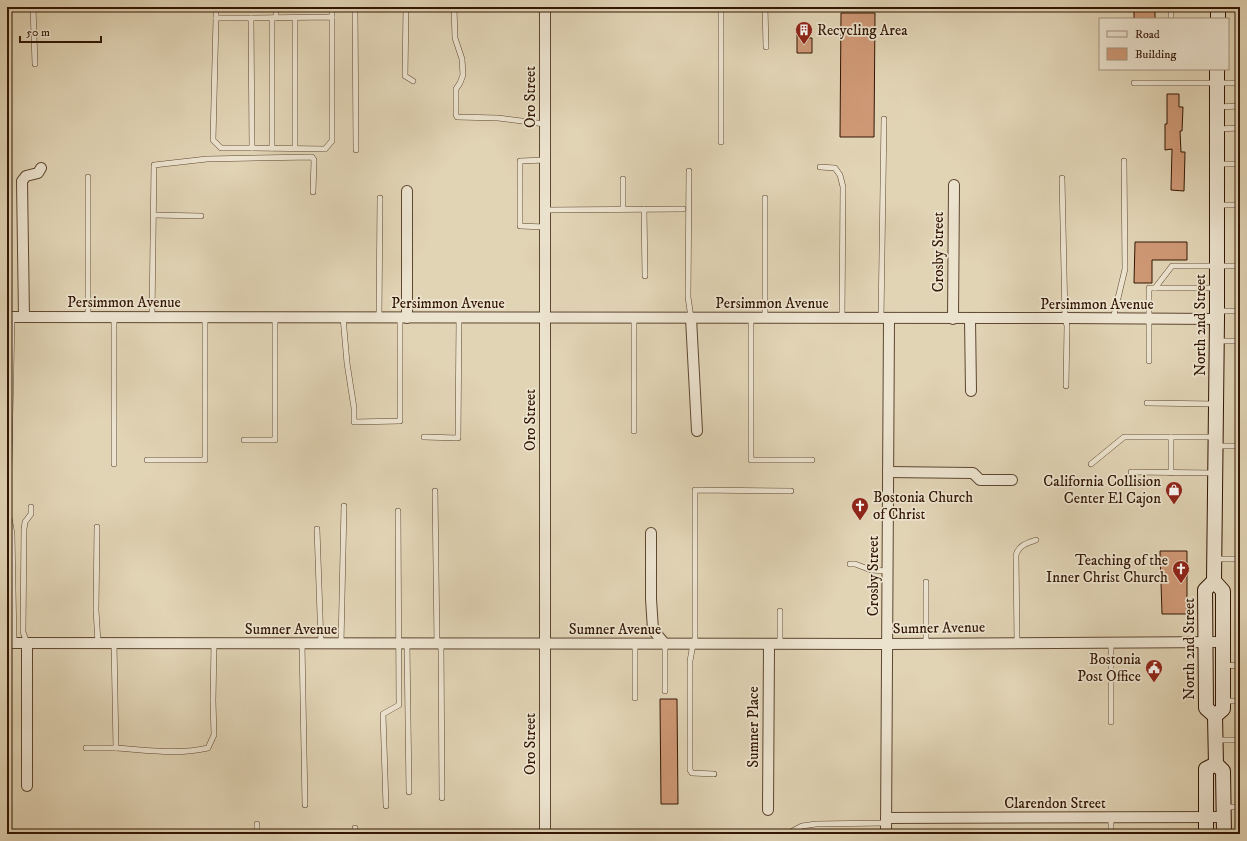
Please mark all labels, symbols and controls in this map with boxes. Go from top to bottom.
scale bar [20,18,101,44]
legend [1099,18,1229,70]
building icon: Recycling Area [794,20,814,45]
place label: Recycling Area [817,21,908,40]
text: 50 m [26,25,50,40]
text: Road [1135,27,1160,42]
text: Building [1135,47,1176,62]
street label: Oro Street [521,66,540,128]
street label: Crosby Street [929,211,948,292]
street label: North 2nd Street [1191,274,1210,376]
street label: Persimmon Avenue [67,293,181,312]
street label: Persimmon Avenue [391,294,505,313]
street label: Persimmon Avenue [715,294,829,313]
street label: Persimmon Avenue [1040,295,1154,314]
street label: Oro Street [521,389,540,451]
place label: California Collision Center El Cajon [1043,472,1161,508]
shop icon: California Collision Center El Cajon [1164,480,1184,505]
place label: Bostonia Church of Christ [873,488,973,524]
church icon: Bostonia Church of Christ [850,496,870,521]
street label: Crosby Street [864,535,883,616]
place label: Teaching of the Inner Christ Church [1046,551,1168,587]
church icon: Teaching of the Inner Christ Church [1171,559,1191,584]
street label: North 2nd Street [1180,598,1199,700]
street label: Sumner Avenue [893,618,985,638]
street label: Sumner Avenue [245,620,337,639]
street label: Sumner Avenue [569,620,661,639]
place label: Bostonia Post Office [1077,650,1142,686]
public building icon: Bostonia Post Office [1144,658,1164,683]
street label: Sumner Place [744,686,763,768]
street label: Oro Street [521,713,540,775]
street label: Clarendon Street [1004,794,1106,813]

